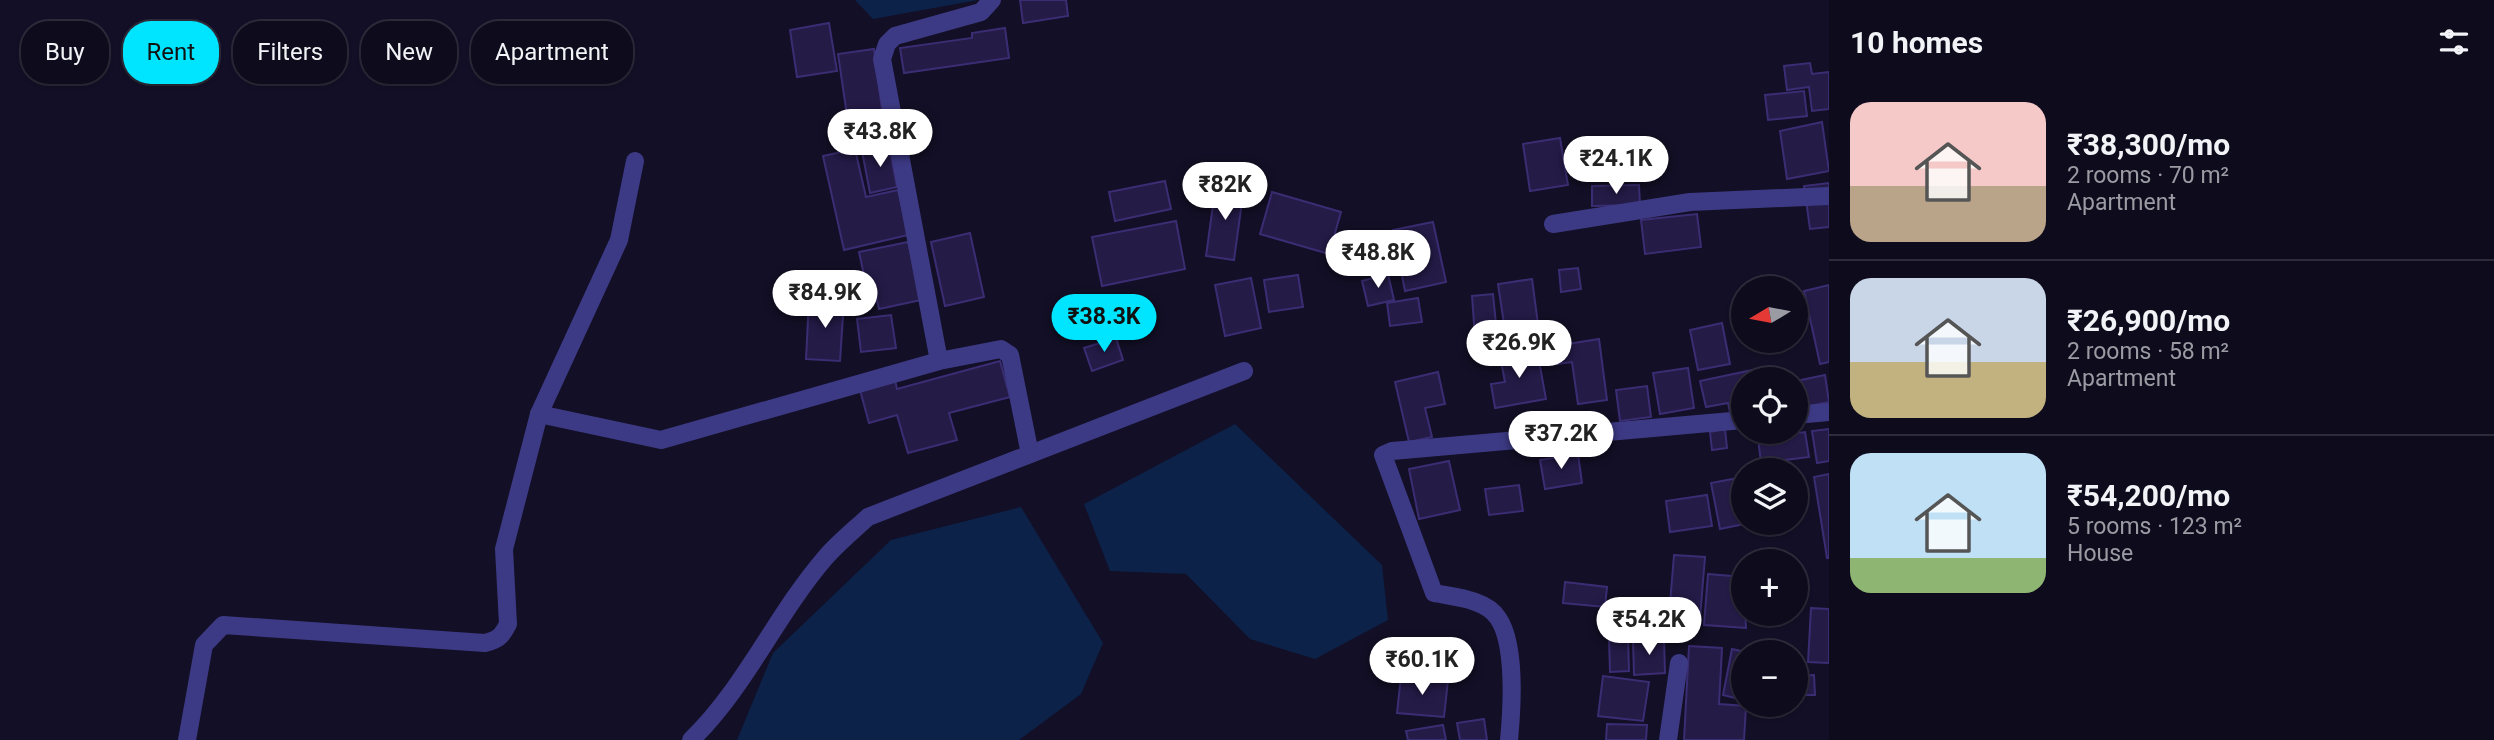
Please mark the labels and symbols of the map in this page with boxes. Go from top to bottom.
pin: ₹43.8K [823,110,937,169]
pin: ₹24.1K [1559,136,1673,196]
pin: ₹82K [1184,162,1266,222]
pin: ₹48.8K [1321,230,1435,290]
pin: ₹84.9K [768,270,882,330]
north arrow [1731,276,1808,354]
pin: ₹38.3K [1047,294,1161,354]
pin: ₹26.9K [1462,320,1576,380]
pin: ₹37.2K [1504,412,1618,471]
pin: ₹54.2K [1592,598,1706,657]
pin: ₹60.1K [1365,638,1479,697]

